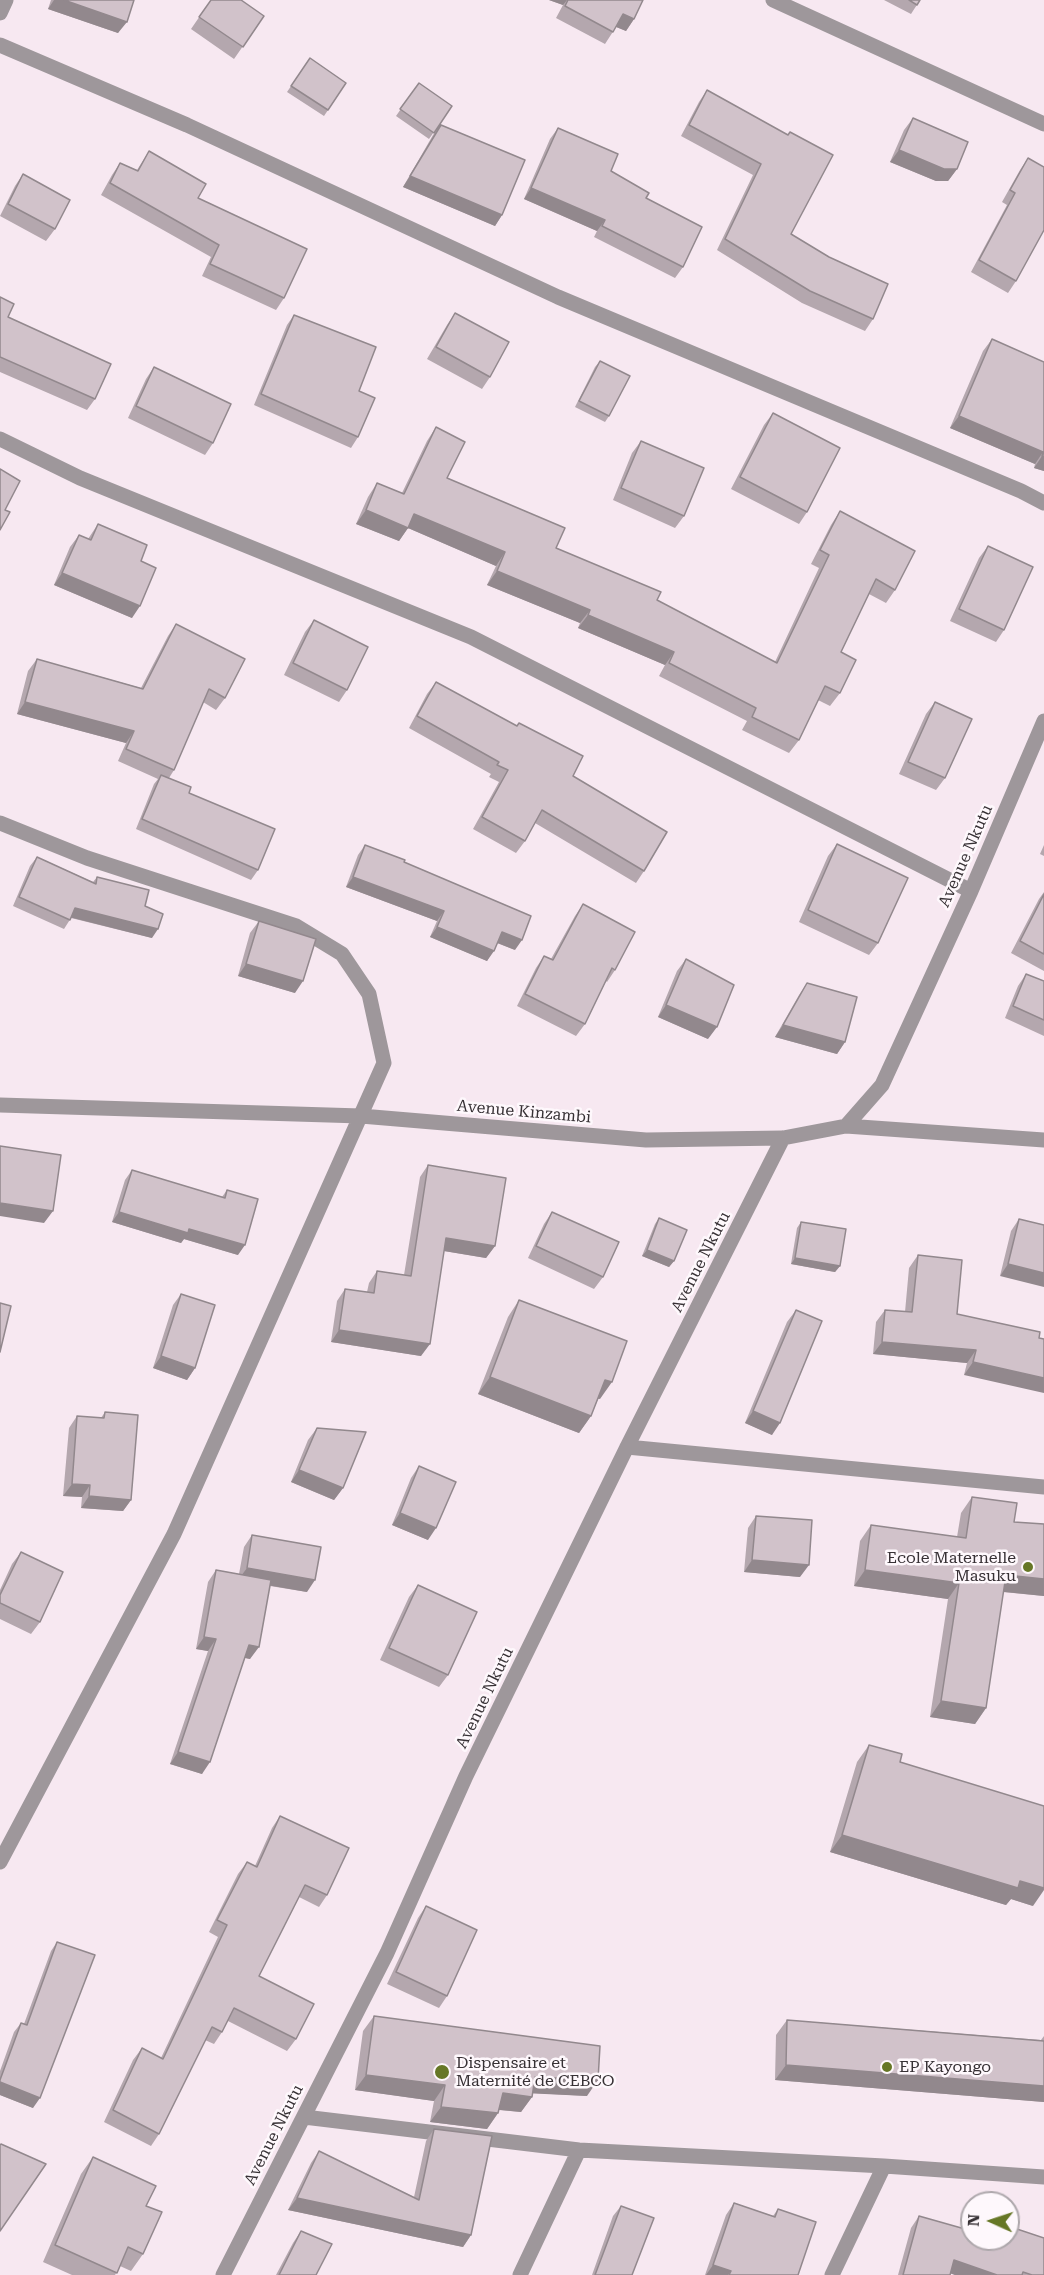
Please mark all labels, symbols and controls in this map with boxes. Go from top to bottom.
street label: Avenue Nkutu [935,802,997,910]
street label: Avenue Kinzambi [456,1097,592,1127]
street label: Avenue Nkutu [667,1209,735,1315]
place label: Ecole Maternelle Masuku [887,1548,1016,1586]
marker: Ecole Maternelle Masuku [1021,1560,1035,1574]
street label: Avenue Nkutu [452,1644,518,1752]
place label: Dispensaire et Maternité de CEBCO [456,2053,615,2091]
place label: EP Kayongo [899,2057,991,2077]
marker: EP Kayongo [880,2060,894,2074]
marker: Dispensaire et Maternité de CEBCO [433,2063,451,2081]
street label: Avenue Nkutu [240,2082,308,2188]
north arrow [960,2191,1020,2251]
text: N [964,2213,983,2227]

